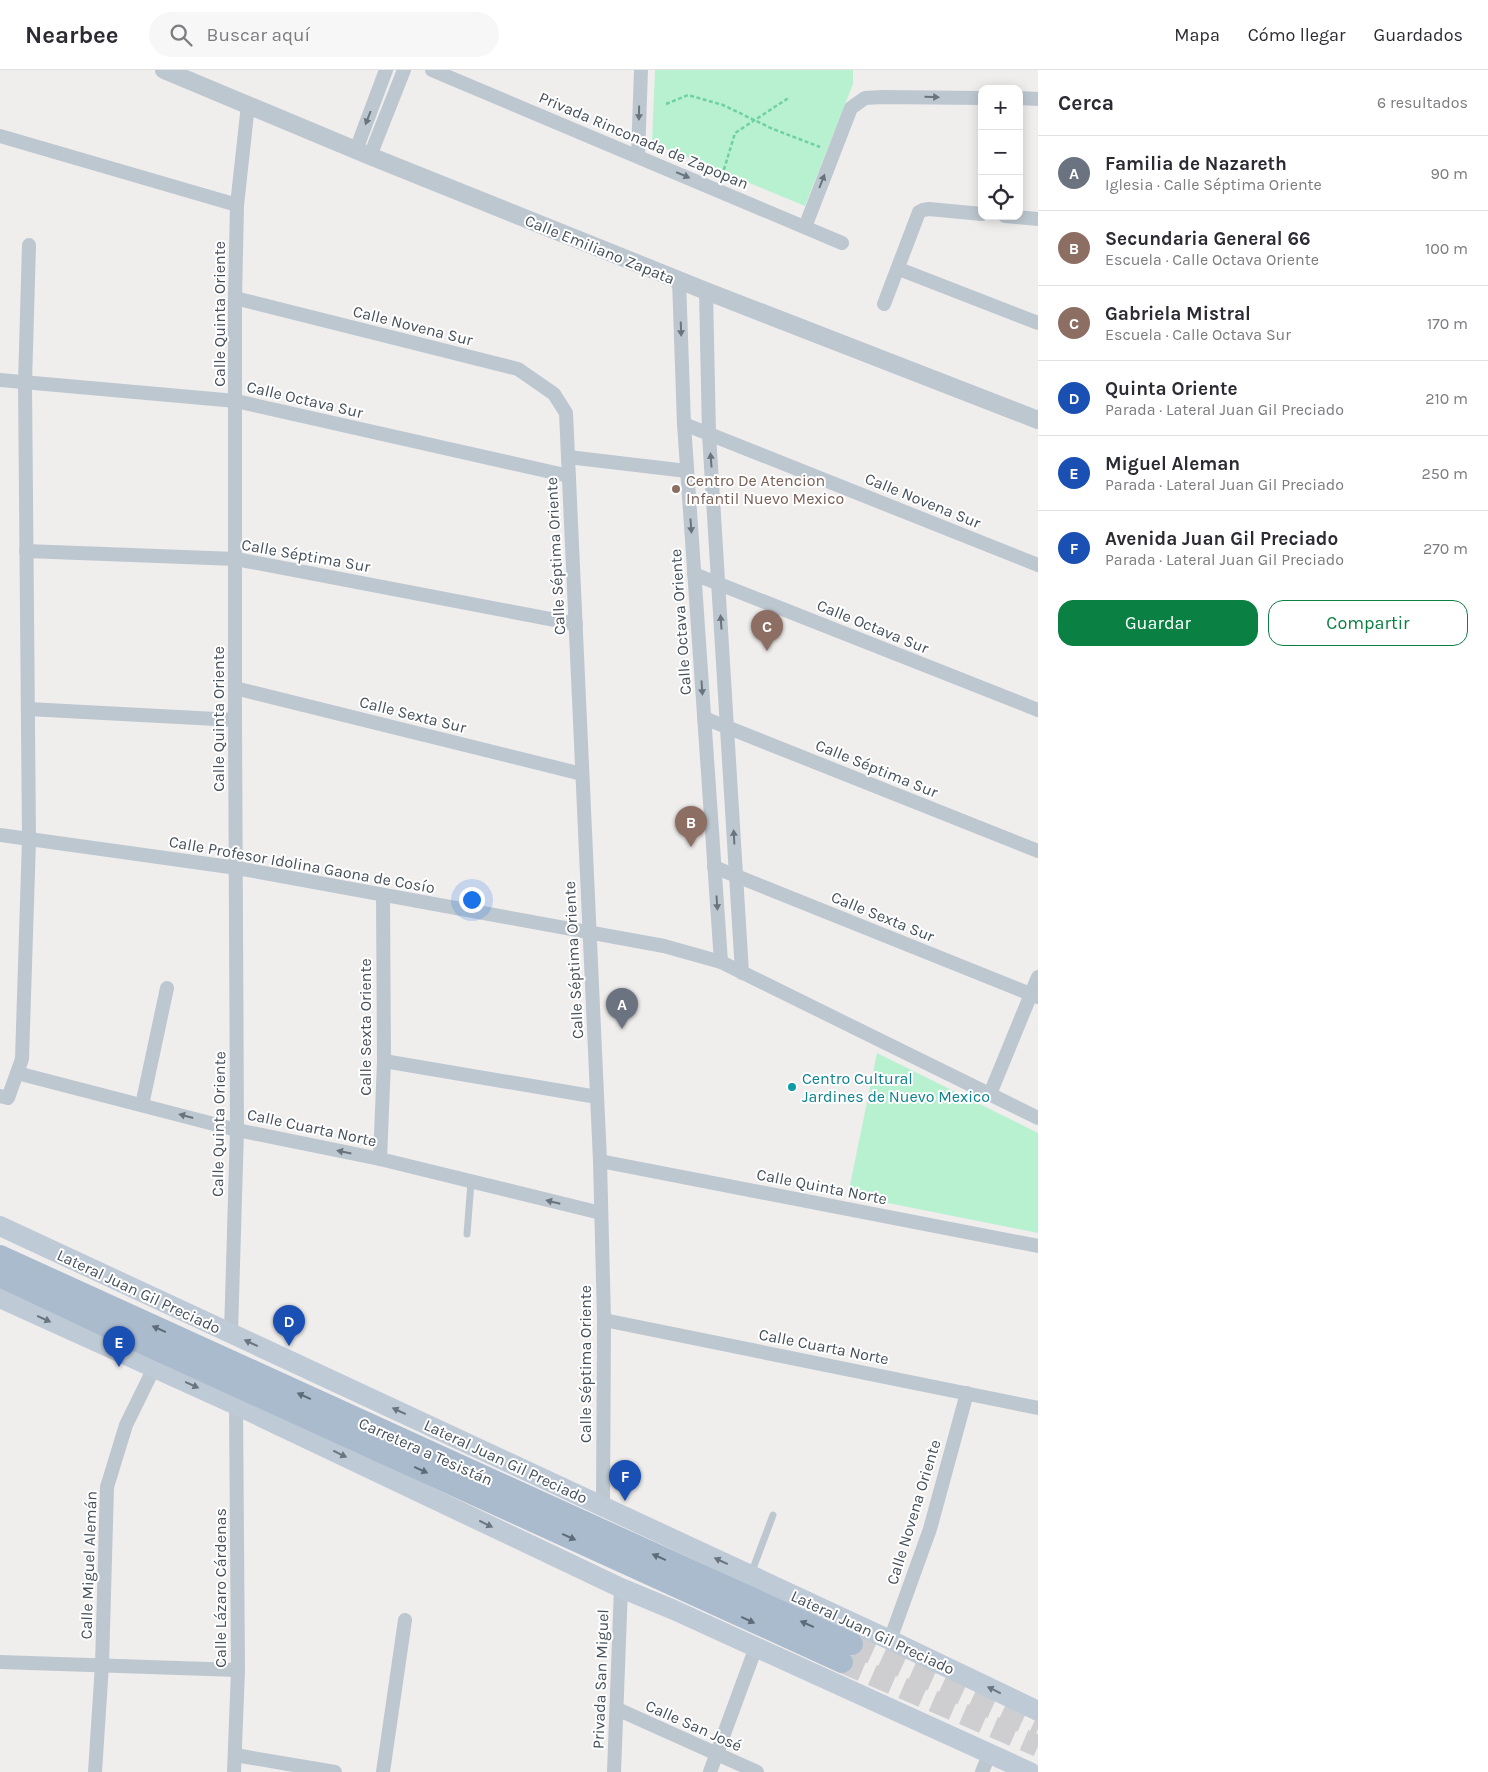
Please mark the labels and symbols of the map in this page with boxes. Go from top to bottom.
street label: Privada Rinconada de Zapopan [536,88,751,193]
one-way arrow [924,93,940,101]
one-way arrow [635,105,643,121]
one-way arrow [364,111,372,126]
one-way arrow [676,172,690,180]
one-way arrow [819,174,826,189]
street label: Calle Emiliano Zapata [522,211,677,288]
street label: Calle Quinta Oriente [210,241,229,387]
street label: Calle Novena Sur [351,301,475,350]
one-way arrow [677,321,685,337]
street label: Calle Octava Sur [245,377,365,422]
one-way arrow [706,452,714,468]
street label: Calle Novena Sur [862,469,984,532]
place label: Centro De Atencion Infantil Nuevo Mexico [686,471,844,508]
street label: Calle Séptima Oriente [542,476,569,635]
marker: Centro De Atencion Infantil Nuevo Mexico [670,483,682,495]
one-way arrow [687,518,695,534]
street label: Calle Séptima Sur [240,535,372,576]
street label: Calle Octava Oriente [666,548,695,696]
street label: Calle Octava Sur [814,595,932,658]
pin: C [751,610,783,651]
one-way arrow [716,614,724,630]
street label: Calle Quinta Oriente [209,646,228,792]
one-way arrow [698,681,706,697]
street label: Calle Sexta Sur [357,692,468,737]
street label: Calle Séptima Sur [813,735,941,802]
pin: B [675,806,707,847]
one-way arrow [729,828,737,844]
street label: Calle Profesor Idolina Gaona de Cosío [167,832,436,897]
street label: Calle Séptima Oriente [560,880,587,1039]
your location [459,887,485,913]
street label: Calle Sexta Sur [829,887,937,946]
one-way arrow [713,895,721,911]
street label: Calle Sexta Oriente [356,958,375,1096]
pin: A [606,988,638,1029]
street label: Calle Quinta Oriente [208,1051,229,1197]
place label: Centro Cultural Jardines de Nuevo Mexico [802,1069,990,1106]
marker: Centro Cultural Jardines de Nuevo Mexico [786,1081,798,1093]
street label: Calle Cuarta Norte [245,1104,378,1151]
one-way arrow [178,1112,193,1120]
one-way arrow [337,1148,352,1156]
street label: Calle Quinta Norte [755,1165,889,1208]
one-way arrow [546,1198,561,1206]
street label: Lateral Juan Gil Preciado [54,1245,223,1338]
street label: Calle Séptima Oriente [576,1285,595,1443]
pin: D [273,1305,305,1346]
one-way arrow [37,1315,51,1323]
one-way arrow [152,1325,166,1333]
street label: Calle Cuarta Norte [757,1325,891,1368]
pin: E [103,1326,135,1367]
one-way arrow [244,1339,258,1347]
one-way arrow [185,1382,199,1390]
one-way arrow [297,1391,311,1399]
one-way arrow [392,1407,406,1415]
street label: Carretera a Tesistán [356,1413,496,1490]
street label: Lateral Juan Gil Preciado [421,1415,590,1508]
street label: Calle Novena Oriente [882,1437,945,1587]
one-way arrow [333,1450,347,1458]
pin: F [609,1460,641,1501]
one-way arrow [414,1466,428,1474]
street label: Calle Miguel Alemán [76,1491,101,1640]
street label: Calle Lázaro Cárdenas [211,1508,230,1668]
one-way arrow [479,1520,494,1528]
one-way arrow [562,1533,576,1541]
one-way arrow [652,1553,666,1561]
one-way arrow [714,1557,728,1565]
street label: Lateral Juan Gil Preciado [788,1586,957,1679]
street label: Privada San Miguel [589,1609,612,1749]
one-way arrow [741,1617,755,1625]
one-way arrow [800,1620,814,1628]
one-way arrow [987,1686,1001,1694]
street label: Calle San José [643,1696,745,1755]

